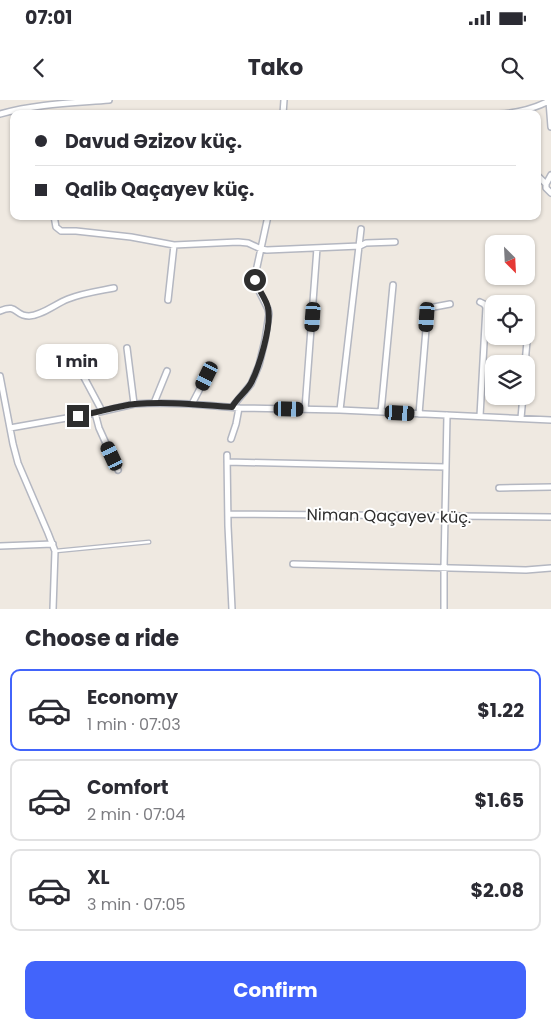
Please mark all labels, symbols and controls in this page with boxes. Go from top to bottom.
text: 07:01 [25,4,72,31]
text: Tako [248,52,303,83]
icon: back [25,54,53,82]
icon: search [498,54,526,82]
text: Davud Əzizov küç. [65,128,242,155]
text: Qalib Qaçayev küç. [65,176,254,203]
north arrow [485,235,535,285]
map controls [485,235,535,405]
route start [244,269,266,291]
button: locate [485,295,535,345]
car [304,302,321,332]
car [418,302,435,332]
callout: 1 min [37,344,119,378]
text: 1 min [56,350,98,373]
button: layers [485,355,535,405]
car [193,359,220,393]
car [273,401,304,417]
route end [67,405,89,427]
car [384,405,415,421]
car [98,439,125,473]
street label: Niman Qaçayev küç. [306,503,472,529]
text: Choose a ride [25,623,179,654]
text: Economy [87,684,178,711]
icon: car [27,688,72,733]
text: $1.22 [477,697,524,724]
text: 1 min · 07:03 [87,713,181,736]
text: Comfort [87,774,169,801]
icon: car [27,778,72,823]
text: $1.65 [475,787,524,814]
text: 2 min · 07:04 [87,803,185,826]
text: XL [87,864,110,891]
icon: car [27,868,72,913]
text: $2.08 [471,877,524,904]
text: 3 min · 07:05 [87,893,186,916]
button: Confirm [25,961,526,1019]

